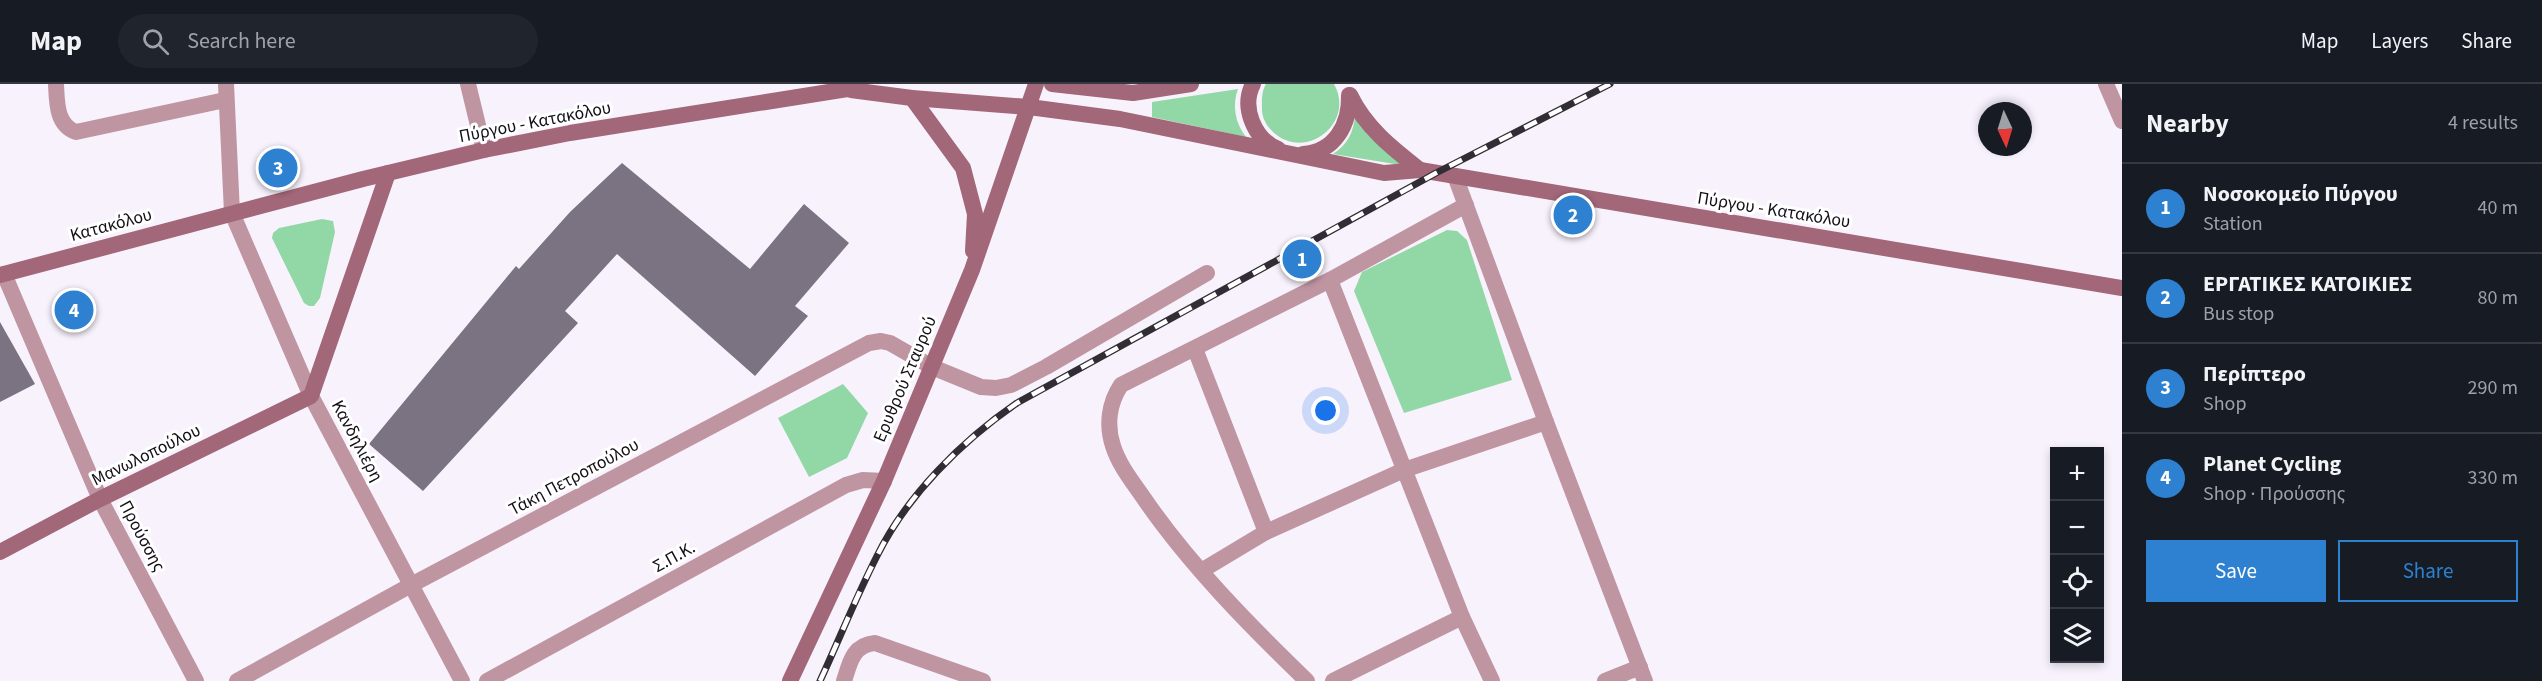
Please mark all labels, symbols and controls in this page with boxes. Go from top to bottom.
search box [118,14,538,68]
text: Map [30,21,82,61]
icon: search [139,25,172,58]
text: Search here [187,25,296,57]
text: Map [2301,26,2338,56]
text: Layers [2371,26,2428,56]
text: Share [2461,26,2512,56]
street label: Πύργου - Κατακόλου [457,95,613,149]
north arrow [1978,102,2032,156]
text: Nearby [2146,105,2229,142]
text: 4 results [2448,109,2518,137]
pin: 3 [258,146,298,190]
text: Νοσοκομείο Πύργου [2203,178,2398,210]
street label: Πύργου - Κατακόλου [1696,186,1852,234]
pin: 2 [1554,192,1592,238]
text: 1 [2160,194,2171,222]
text: 40 m [2478,194,2518,222]
street label: Κατακόλου [67,202,155,248]
text: Station [2203,210,2263,238]
pin: 1 [1282,236,1322,282]
text: ΕΡΓΑΤΙΚΕΣ ΚΑΤΟΙΚΙΕΣ [2203,268,2412,300]
text: 2 [2160,284,2171,312]
text: 80 m [2478,284,2518,312]
pin: 4 [54,288,94,332]
text: Bus stop [2203,300,2274,328]
street label: Ερυθρού Σταυρού [867,312,943,446]
text: Περίπτερο [2203,358,2306,390]
text: 3 [2160,374,2171,402]
text: 290 m [2468,374,2518,402]
text: Shop [2203,390,2247,418]
street label: Κανδηλιέρη [325,396,389,486]
your location [1311,396,1340,425]
street label: Μανωλοπούλου [87,418,205,492]
street label: Τάκη Πετροπούλου [505,432,643,522]
map controls [2050,447,2104,663]
button: + [2050,447,2104,501]
text: Planet Cycling [2203,448,2341,480]
text: 4 [2160,464,2171,492]
text: 330 m [2468,464,2518,492]
text: Shop · Προύσσης [2203,480,2345,508]
street label: Προύσσης [113,496,171,576]
button: − [2050,501,2104,555]
street label: Σ.Π.Κ. [648,535,700,579]
button: Save [2146,540,2326,602]
button: Share [2338,540,2518,602]
button: locate [2050,555,2104,609]
button: layers [2050,609,2104,663]

